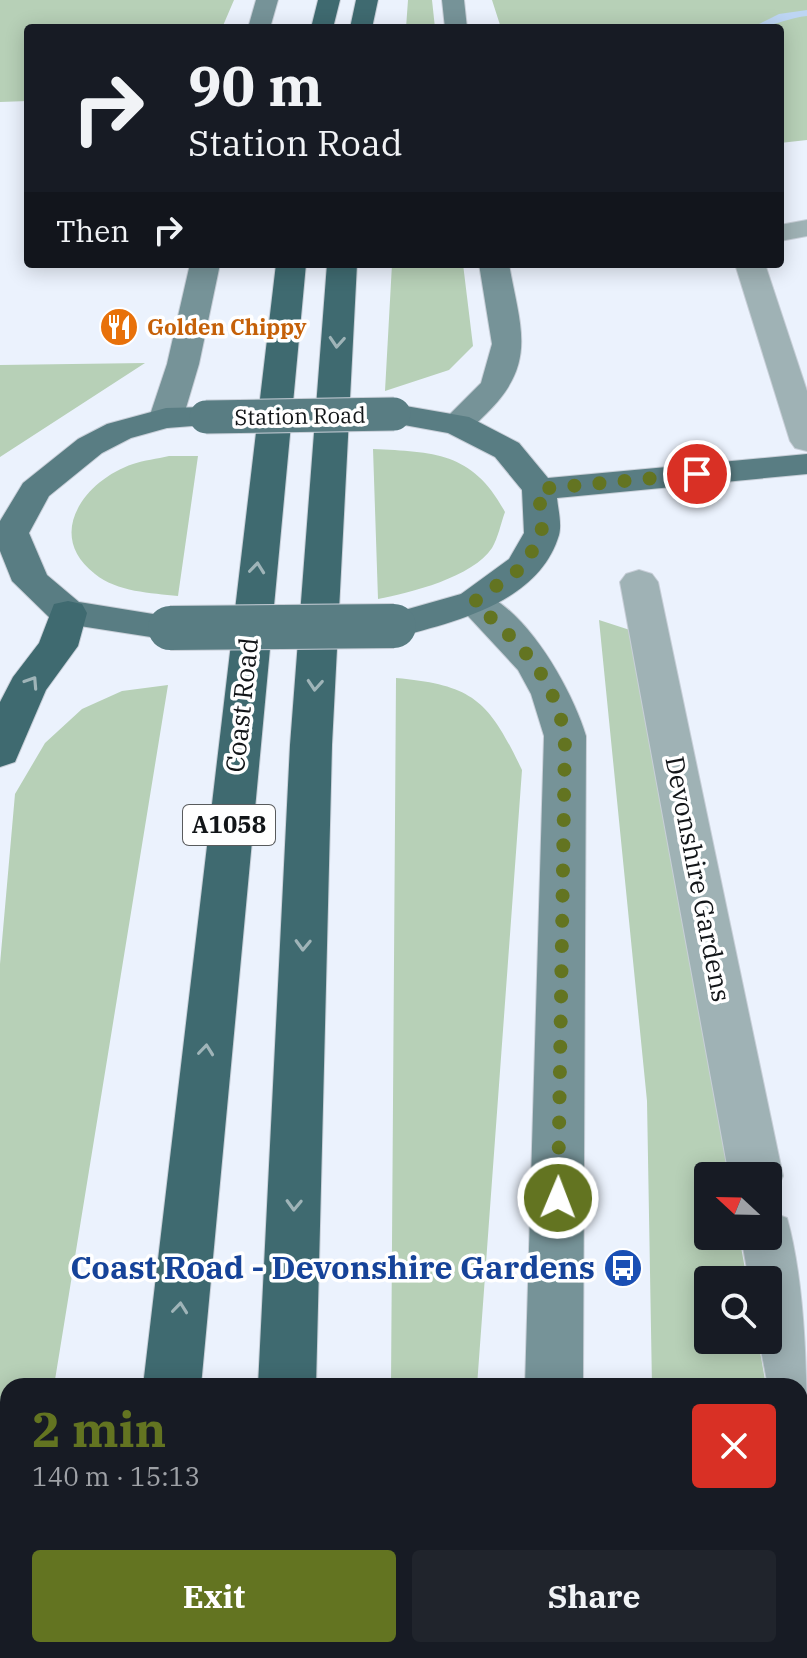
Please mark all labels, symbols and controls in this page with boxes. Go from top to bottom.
text: 90 m [188,49,323,121]
icon: right [56,56,160,160]
text: Station Road [188,119,403,166]
icon: right [146,208,190,252]
text: Then [56,211,130,250]
restaurant icon: Golden Chippy [98,306,140,348]
place label: Golden Chippy [147,312,307,341]
one-way arrow [329,336,346,349]
street label: Station Road [234,400,366,431]
pin [663,440,731,508]
icon: arrive [675,452,719,496]
one-way arrow [249,562,266,575]
street label: Coast Road [217,636,265,774]
one-way arrow [22,676,37,690]
one-way arrow [307,679,324,692]
street label: Devonshire Gardens [658,753,739,1005]
road number: A1058 [183,805,275,845]
one-way arrow [295,939,312,952]
one-way arrow [198,1043,215,1056]
position arrow [516,1156,600,1240]
north arrow [694,1162,782,1250]
map controls [694,1162,782,1354]
one-way arrow [285,1199,302,1212]
place label: Coast Road - Devonshire Gardens [70,1246,595,1288]
bus stop icon: Coast Road - Devonshire Gardens [602,1247,644,1289]
button: search [694,1266,782,1354]
one-way arrow [171,1301,188,1314]
text: 2 min [32,1398,166,1460]
button: close [692,1404,776,1488]
text: 140 m · 15:13 [32,1459,200,1493]
button: Exit [32,1550,396,1642]
button: Share [412,1550,776,1642]

